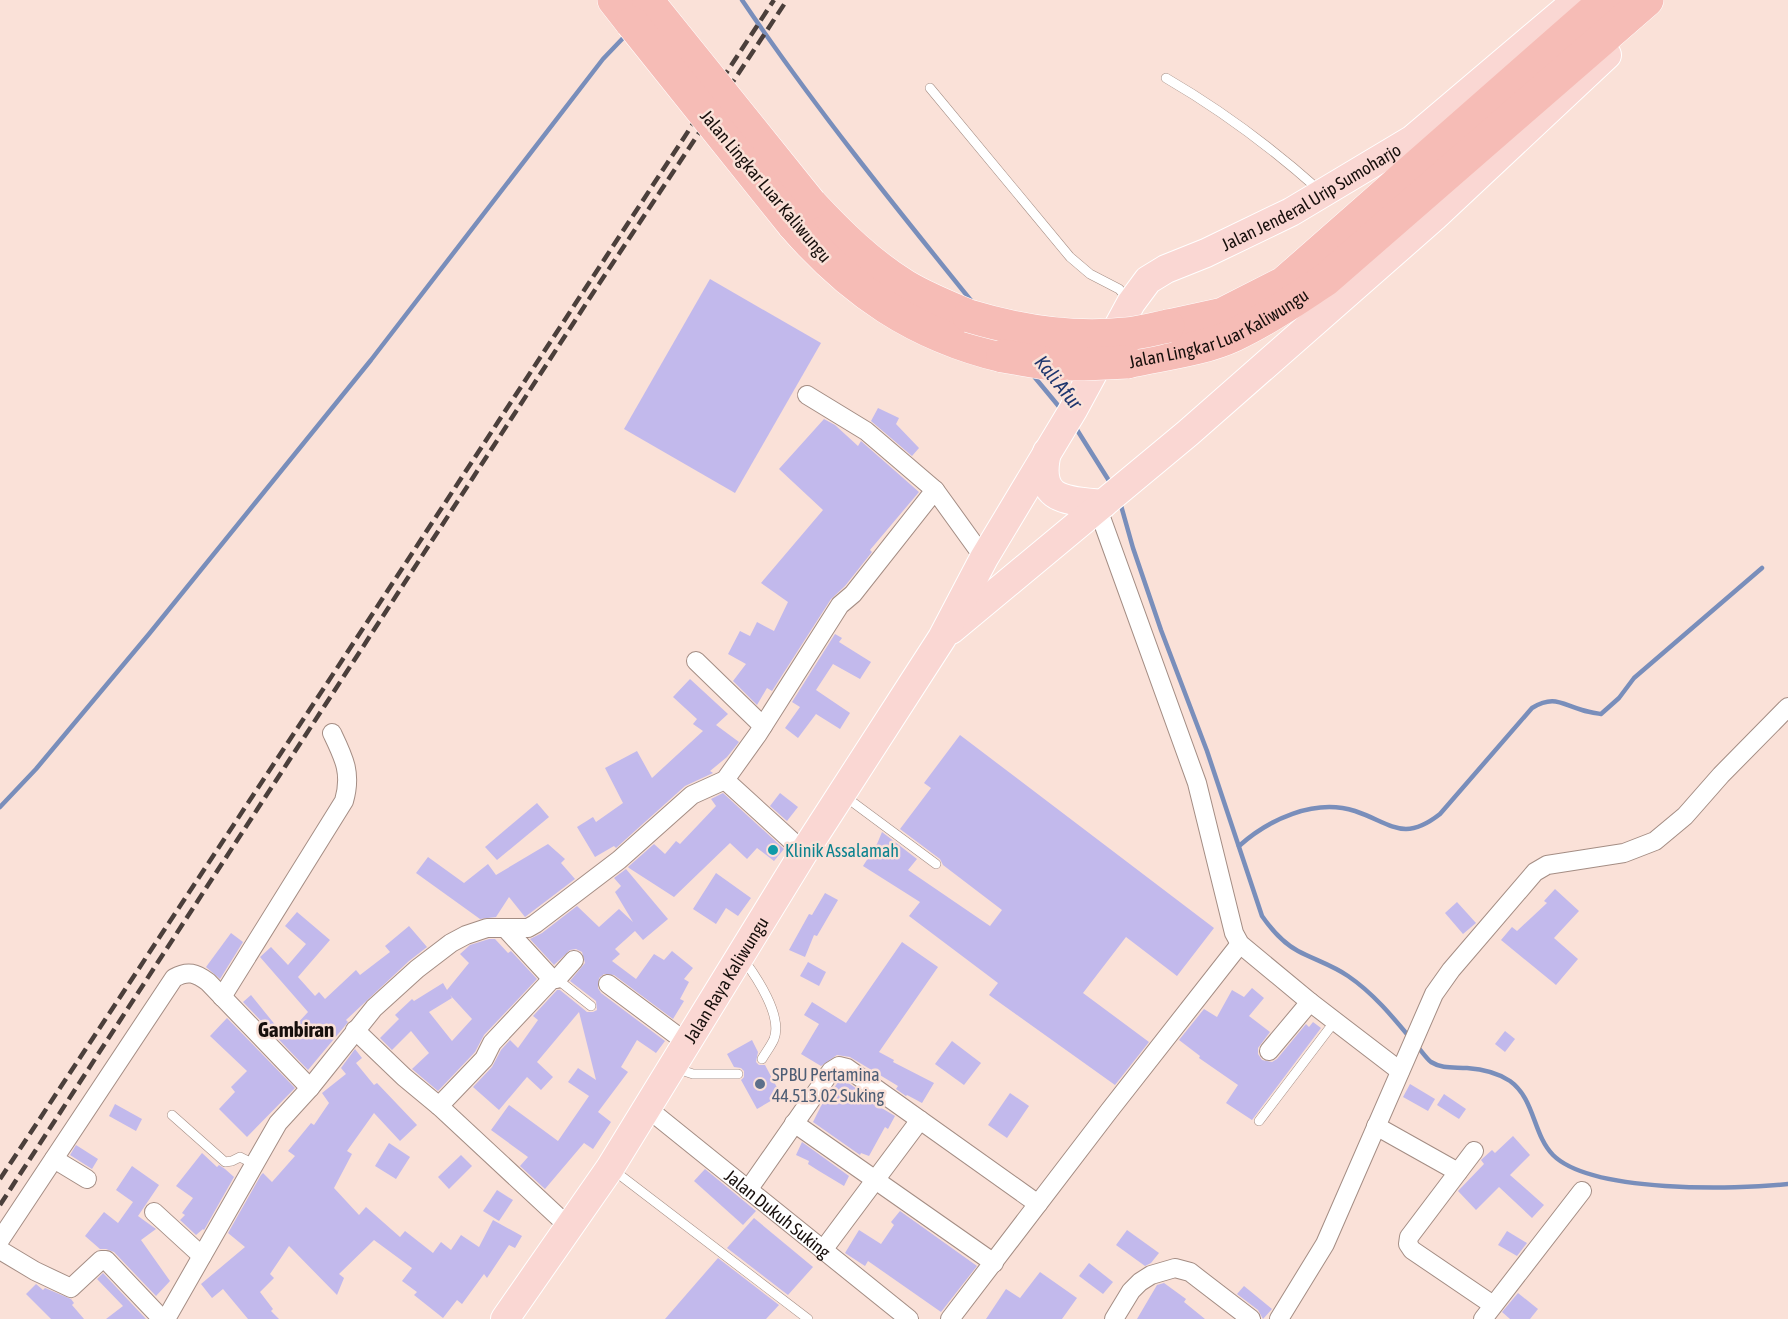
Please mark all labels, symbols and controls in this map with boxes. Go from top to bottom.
street label: Jalan Lingkar Luar Kaliwungu [696,106,836,266]
street label: Jalan Jenderal Urip Sumoharjo [1218,138,1404,255]
street label: Jalan Lingkar Luar Kaliwungu [1126,284,1312,372]
water label: Kali Afur [1030,351,1088,414]
place label: Klinik Assalamah [785,840,899,861]
marker: Klinik Assalamah [766,843,780,857]
street label: Jalan Raya Kaliwungu [679,913,772,1047]
district label: Gambiran [258,1017,334,1041]
place label: SPBU Pertamina 44.513.02 Suking [772,1064,885,1106]
marker: SPBU Pertamina 44.513.02 Suking [753,1077,767,1091]
street label: Jalan Dukuh Suking [721,1165,835,1262]

